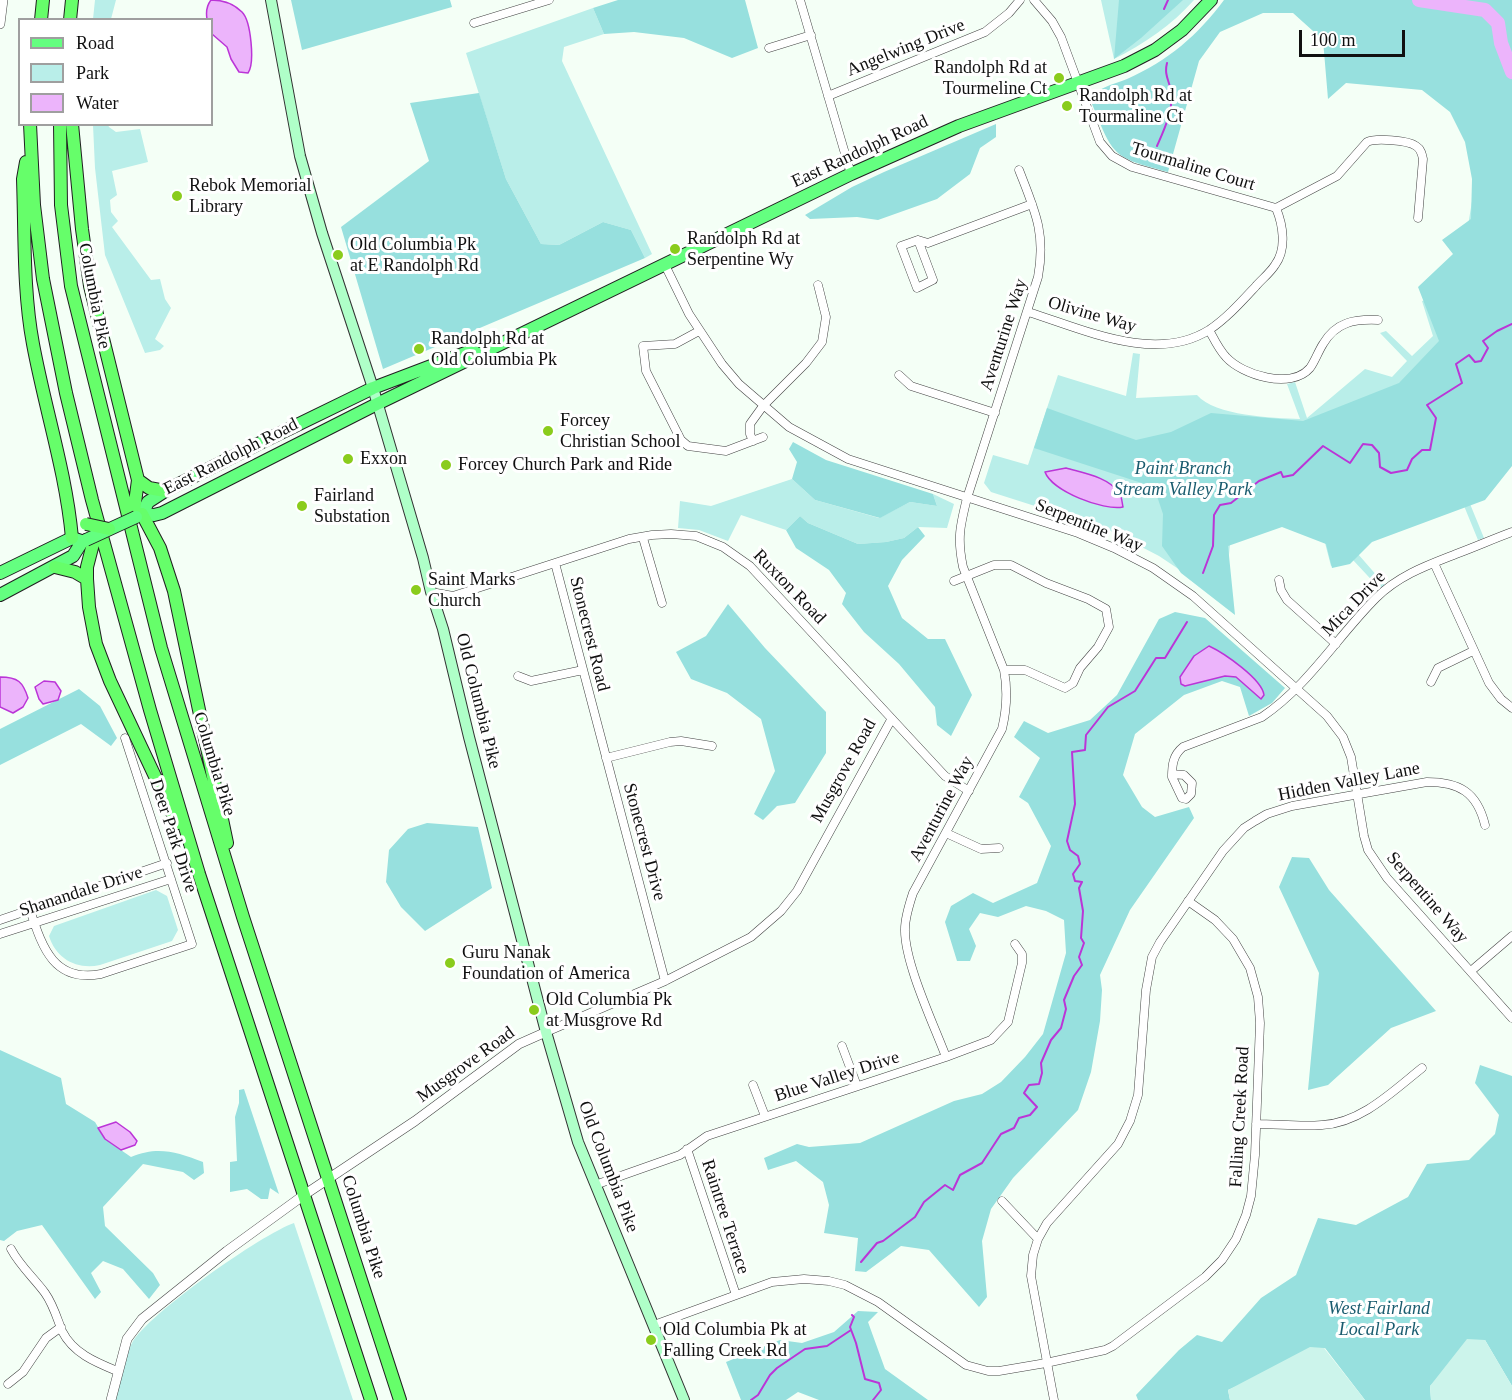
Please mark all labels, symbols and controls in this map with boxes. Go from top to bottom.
street label: Angelwing Drive [844,14,968,82]
legend [18,18,213,126]
scale bar [1302,18,1408,56]
text: 100 m [1310,30,1356,50]
text: Road [76,33,114,53]
place label: Randolph Rd at Tourmeline Ct [934,57,1047,100]
text: Park [76,63,109,83]
marker: Randolph Rd at Tourmeline Ct [1052,71,1066,85]
place label: Randolph Rd at Tourmaline Ct [1079,85,1192,128]
text: Water [76,93,119,113]
marker: Randolph Rd at Tourmaline Ct [1060,99,1074,113]
street label: East Randolph Road [788,111,932,193]
street label: Tourmaline Court [1129,138,1257,196]
place label: Rebok Memorial Library [189,175,311,218]
marker: Rebok Memorial Library [170,189,184,203]
place label: Randolph Rd at Serpentine Wy [687,228,800,270]
place label: Old Columbia Pk at E Randolph Rd [350,234,478,276]
street label: Columbia Pike [73,241,115,351]
marker: Randolph Rd at Serpentine Wy [668,242,682,256]
marker: Old Columbia Pk at E Randolph Rd [331,248,345,262]
street label: Aventurine Way [976,276,1032,394]
street label: Olivine Way [1045,292,1139,338]
place label: Randolph Rd at Old Columbia Pk [431,328,557,370]
marker: Randolph Rd at Old Columbia Pk [412,342,426,356]
place label: Forcey Christian School [560,410,680,452]
street label: East Randolph Road [160,414,302,500]
marker: Forcey Christian School [541,424,555,438]
place label: Exxon [360,448,407,470]
marker: Exxon [341,452,355,466]
place label: Forcey Church Park and Ride [458,454,672,476]
marker: Forcey Church Park and Ride [439,458,453,472]
park label: Paint Branch Stream Valley Park [1114,458,1252,500]
place label: Fairland Substation [314,485,390,528]
street label: Serpentine Way [1032,495,1146,557]
marker: Fairland Substation [295,499,309,513]
street label: Ruxton Road [748,545,830,629]
street label: Mica Drive [1318,567,1390,641]
place label: Saint Marks Church [428,569,515,612]
street label: Stonecrest Road [564,574,614,694]
marker: Saint Marks Church [409,583,423,597]
street label: Old Columbia Pike [451,631,505,771]
street label: Columbia Pike [188,709,240,819]
street label: Musgrove Road [807,715,881,827]
street label: Aventurine Way [905,752,979,866]
street label: Hidden Valley Lane [1276,758,1422,806]
street label: Deer Park Drive [145,777,201,895]
street label: Stonecrest Drive [618,781,670,903]
street label: Serpentine Way [1381,848,1473,948]
street label: Shanandale Drive [17,862,145,922]
place label: Guru Nanak Foundation of America [462,942,630,984]
marker: Guru Nanak Foundation of America [443,956,457,970]
place label: Old Columbia Pk at Musgrove Rd [546,989,672,1032]
marker: Old Columbia Pk at Musgrove Rd [527,1003,541,1017]
street label: Musgrove Road [413,1022,519,1108]
street label: Falling Creek Road [1226,1046,1254,1188]
street label: Blue Valley Drive [772,1047,902,1107]
street label: Old Columbia Pike [573,1098,643,1236]
street label: Raintree Terrace [696,1157,754,1277]
street label: Columbia Pike [336,1173,390,1281]
park label: West Fairland Local Park [1328,1298,1430,1340]
place label: Old Columbia Pk at Falling Creek Rd [663,1319,806,1362]
marker: Old Columbia Pk at Falling Creek Rd [644,1333,658,1347]

